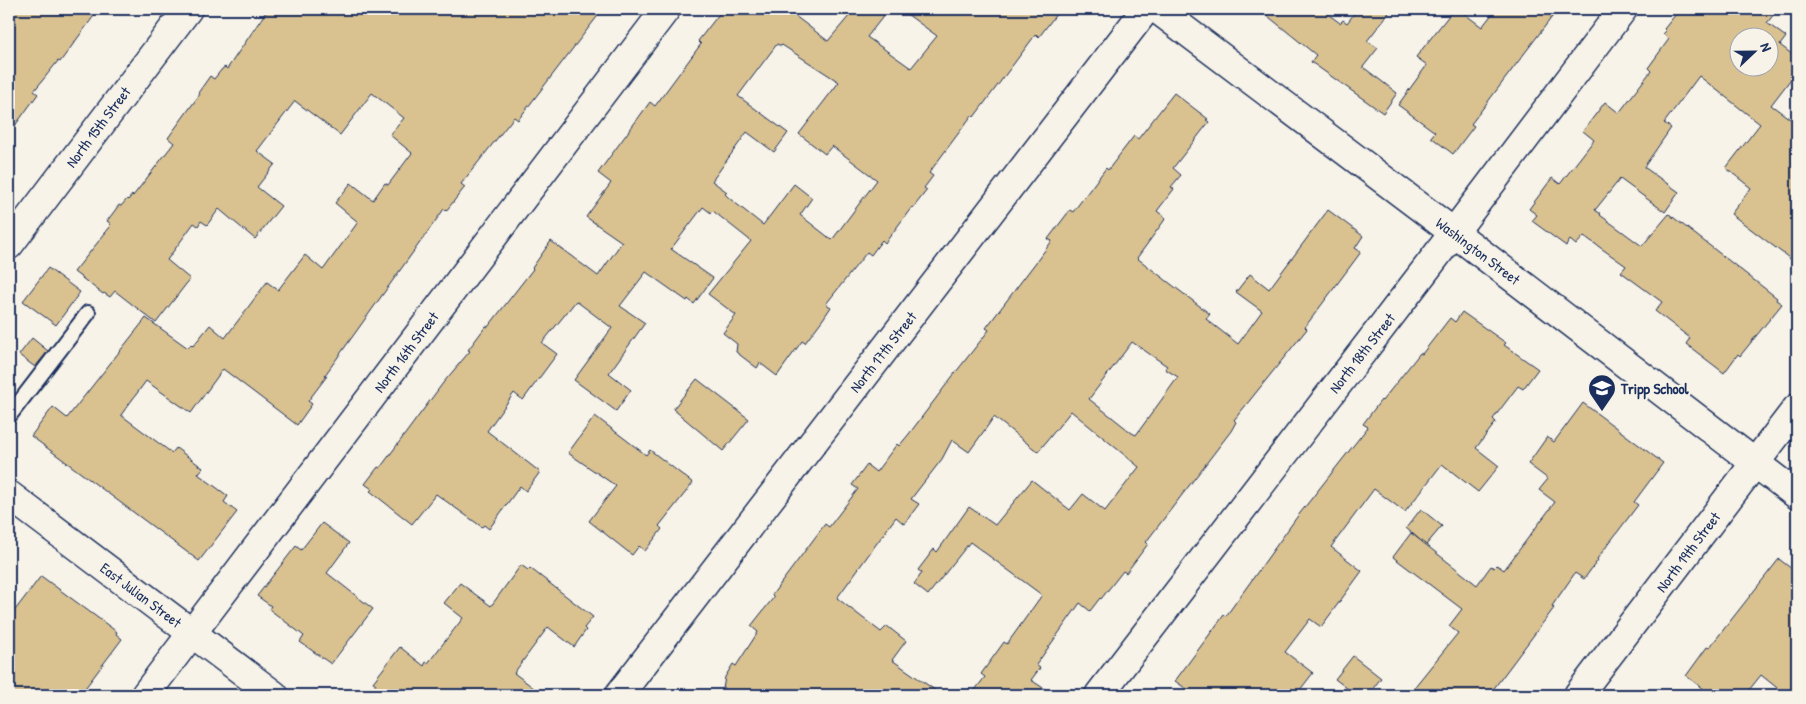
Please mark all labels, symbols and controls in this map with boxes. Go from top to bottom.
north arrow [1728,28,1778,78]
text: N [1756,40,1777,54]
street label: North 15th Street [61,82,136,172]
street label: Washington Street [1432,212,1525,290]
street label: North 17th Street [845,306,922,397]
street label: North 16th Street [369,307,444,397]
street label: North 18th Street [1324,308,1400,397]
school or university icon: Tripp School [1587,373,1617,412]
place label: Tripp School [1620,378,1690,400]
street label: North 19th Street [1651,507,1726,596]
street label: East Julian Street [96,557,187,633]

